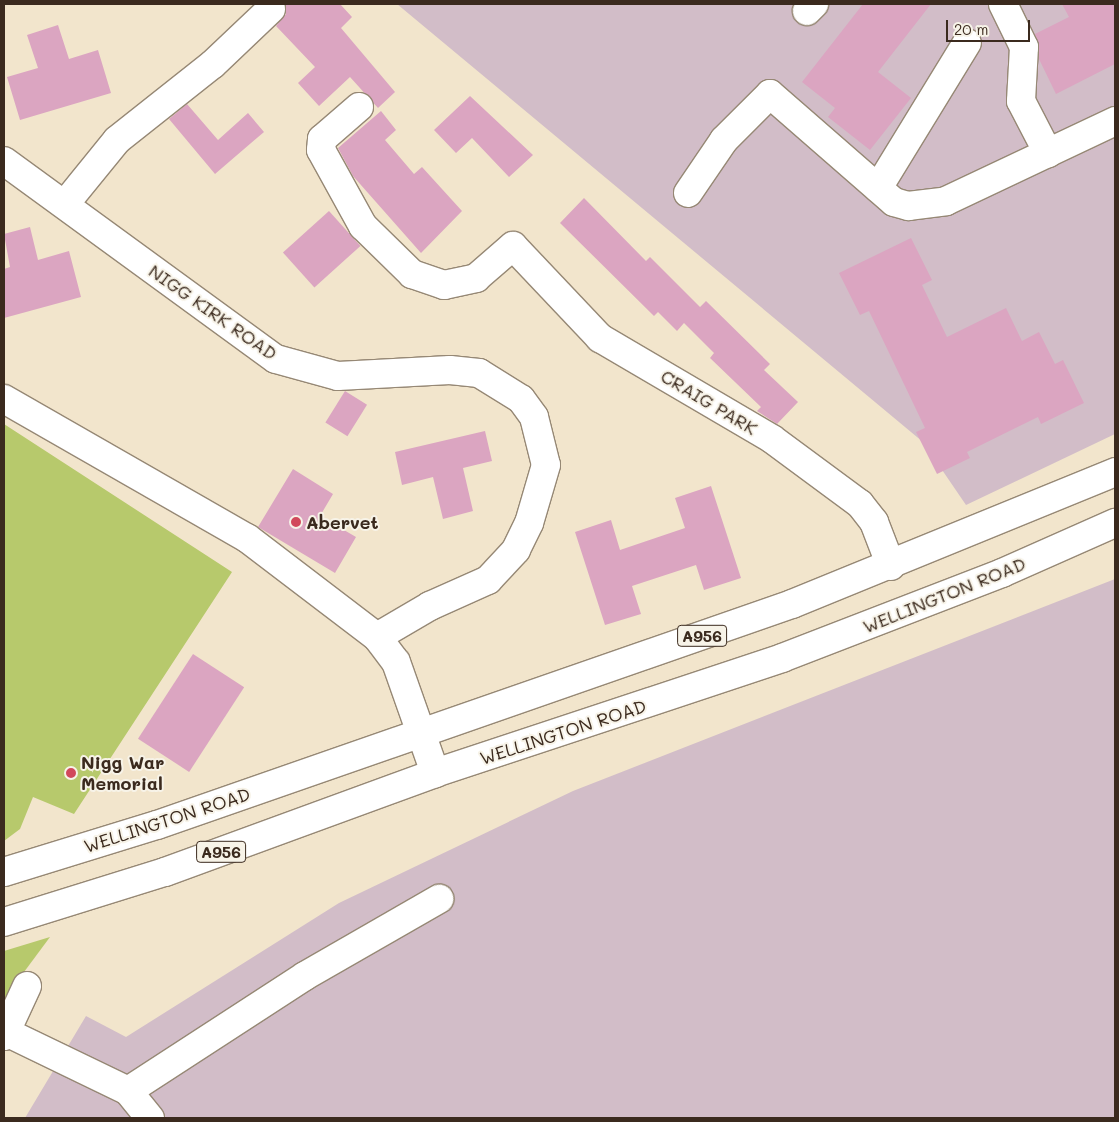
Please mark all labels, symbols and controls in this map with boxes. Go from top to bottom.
scale bar [949,10,1033,42]
text: 20 m [954,19,988,39]
street label: NIGG KIRK ROAD [145,260,281,364]
street label: CRAIG PARK [657,365,761,439]
place label: Abervet [306,511,379,533]
marker: Abervet [290,516,302,528]
street label: WELLINGTON ROAD [860,552,1028,638]
road number: A956 [677,622,727,650]
street label: WELLINGTON ROAD [477,695,649,769]
place label: Nigg War Memorial [81,752,164,794]
marker: Nigg War Memorial [65,767,77,779]
street label: WELLINGTON ROAD [81,783,253,857]
road number: A956 [196,839,246,866]

